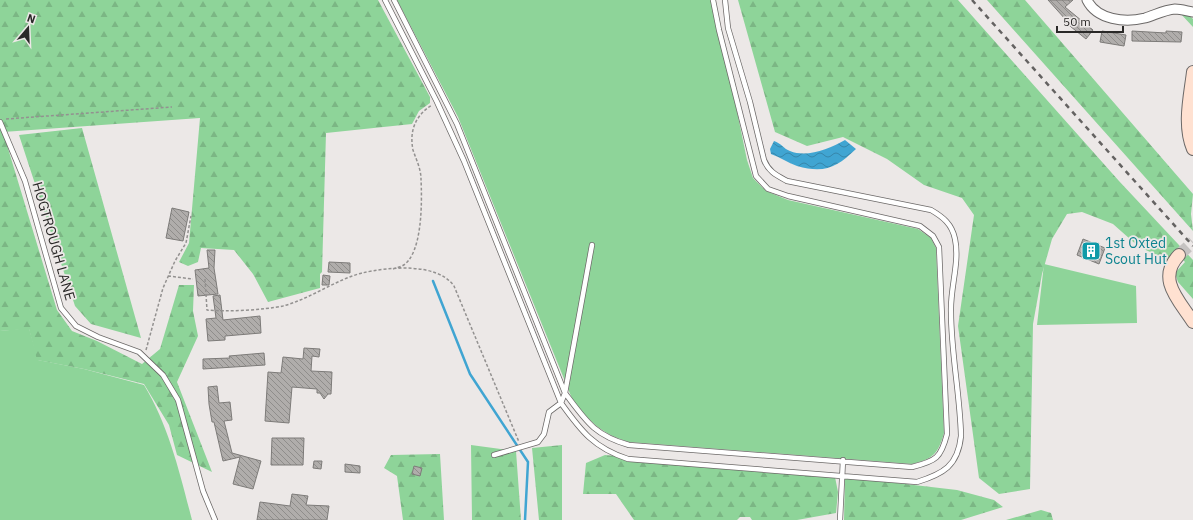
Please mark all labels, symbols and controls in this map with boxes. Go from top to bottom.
north arrow [8,8,48,48]
scale bar [1057,8,1123,34]
text: N [25,11,37,26]
text: 50 m [1063,14,1091,29]
street label: HOGTROUGH LANE [28,180,80,302]
place label: 1st Oxted Scout Hut [1105,234,1167,268]
building icon: 1st Oxted Scout Hut [1080,240,1102,262]

